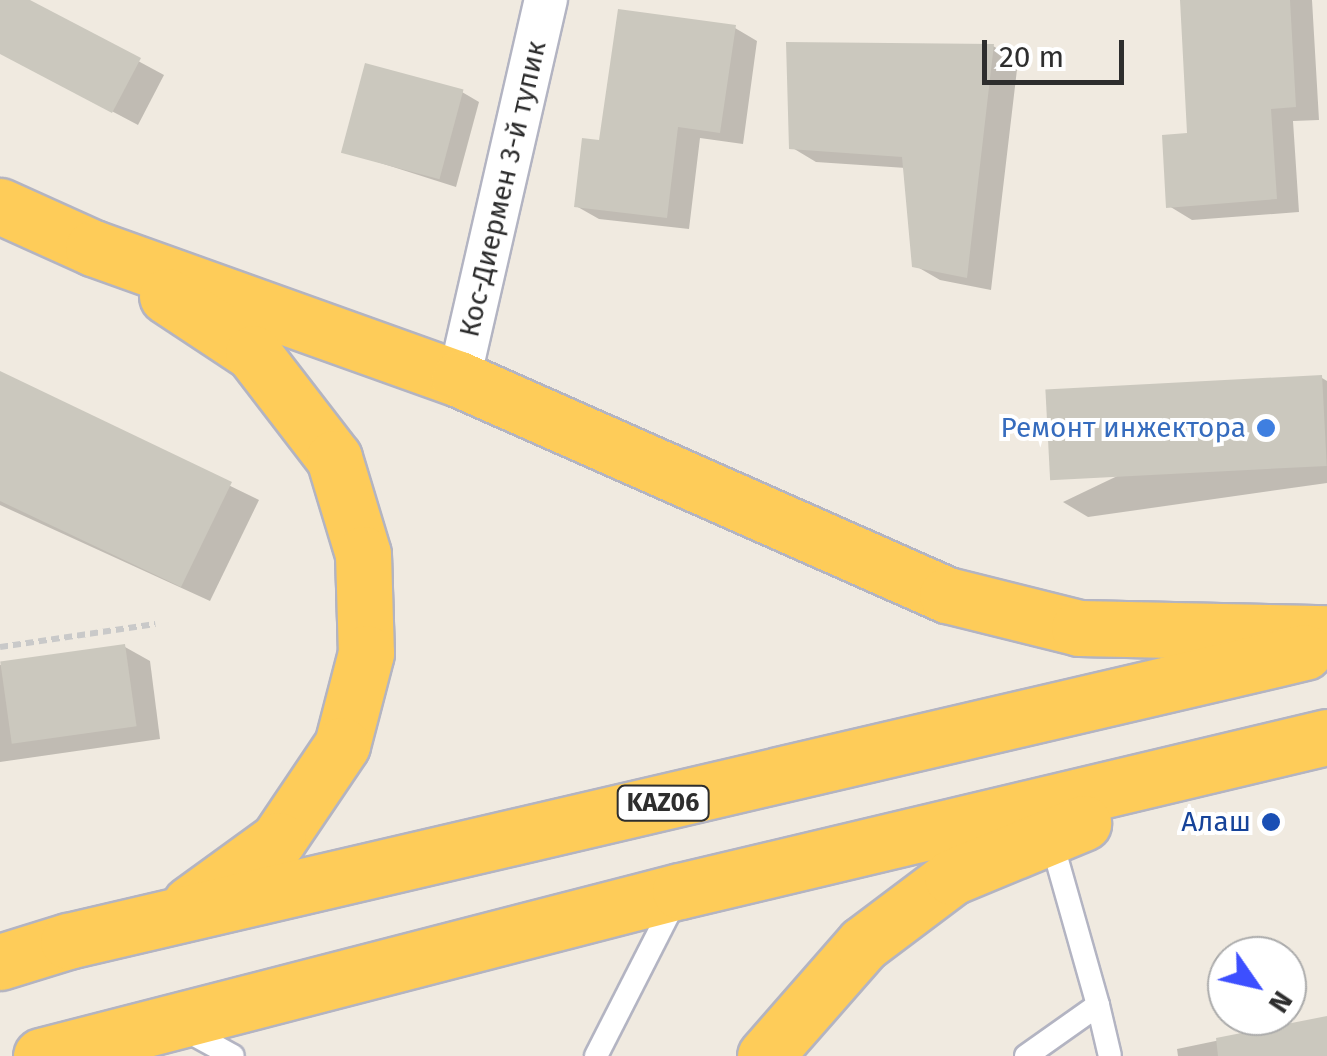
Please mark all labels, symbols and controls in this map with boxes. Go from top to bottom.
scale bar [987,20,1130,82]
street label: Кос-Диермен 3-й тупик [453,38,553,340]
text: 20 m [999,39,1064,75]
place label: Ремонт инжектора [1001,411,1246,445]
marker: Ремонт инжектора [1255,417,1277,439]
road number: KАZ06 [616,783,710,823]
place label: Алаш [1181,805,1251,839]
marker: Алаш [1260,811,1282,833]
north arrow [1207,936,1307,1036]
text: N [1262,985,1300,1019]

